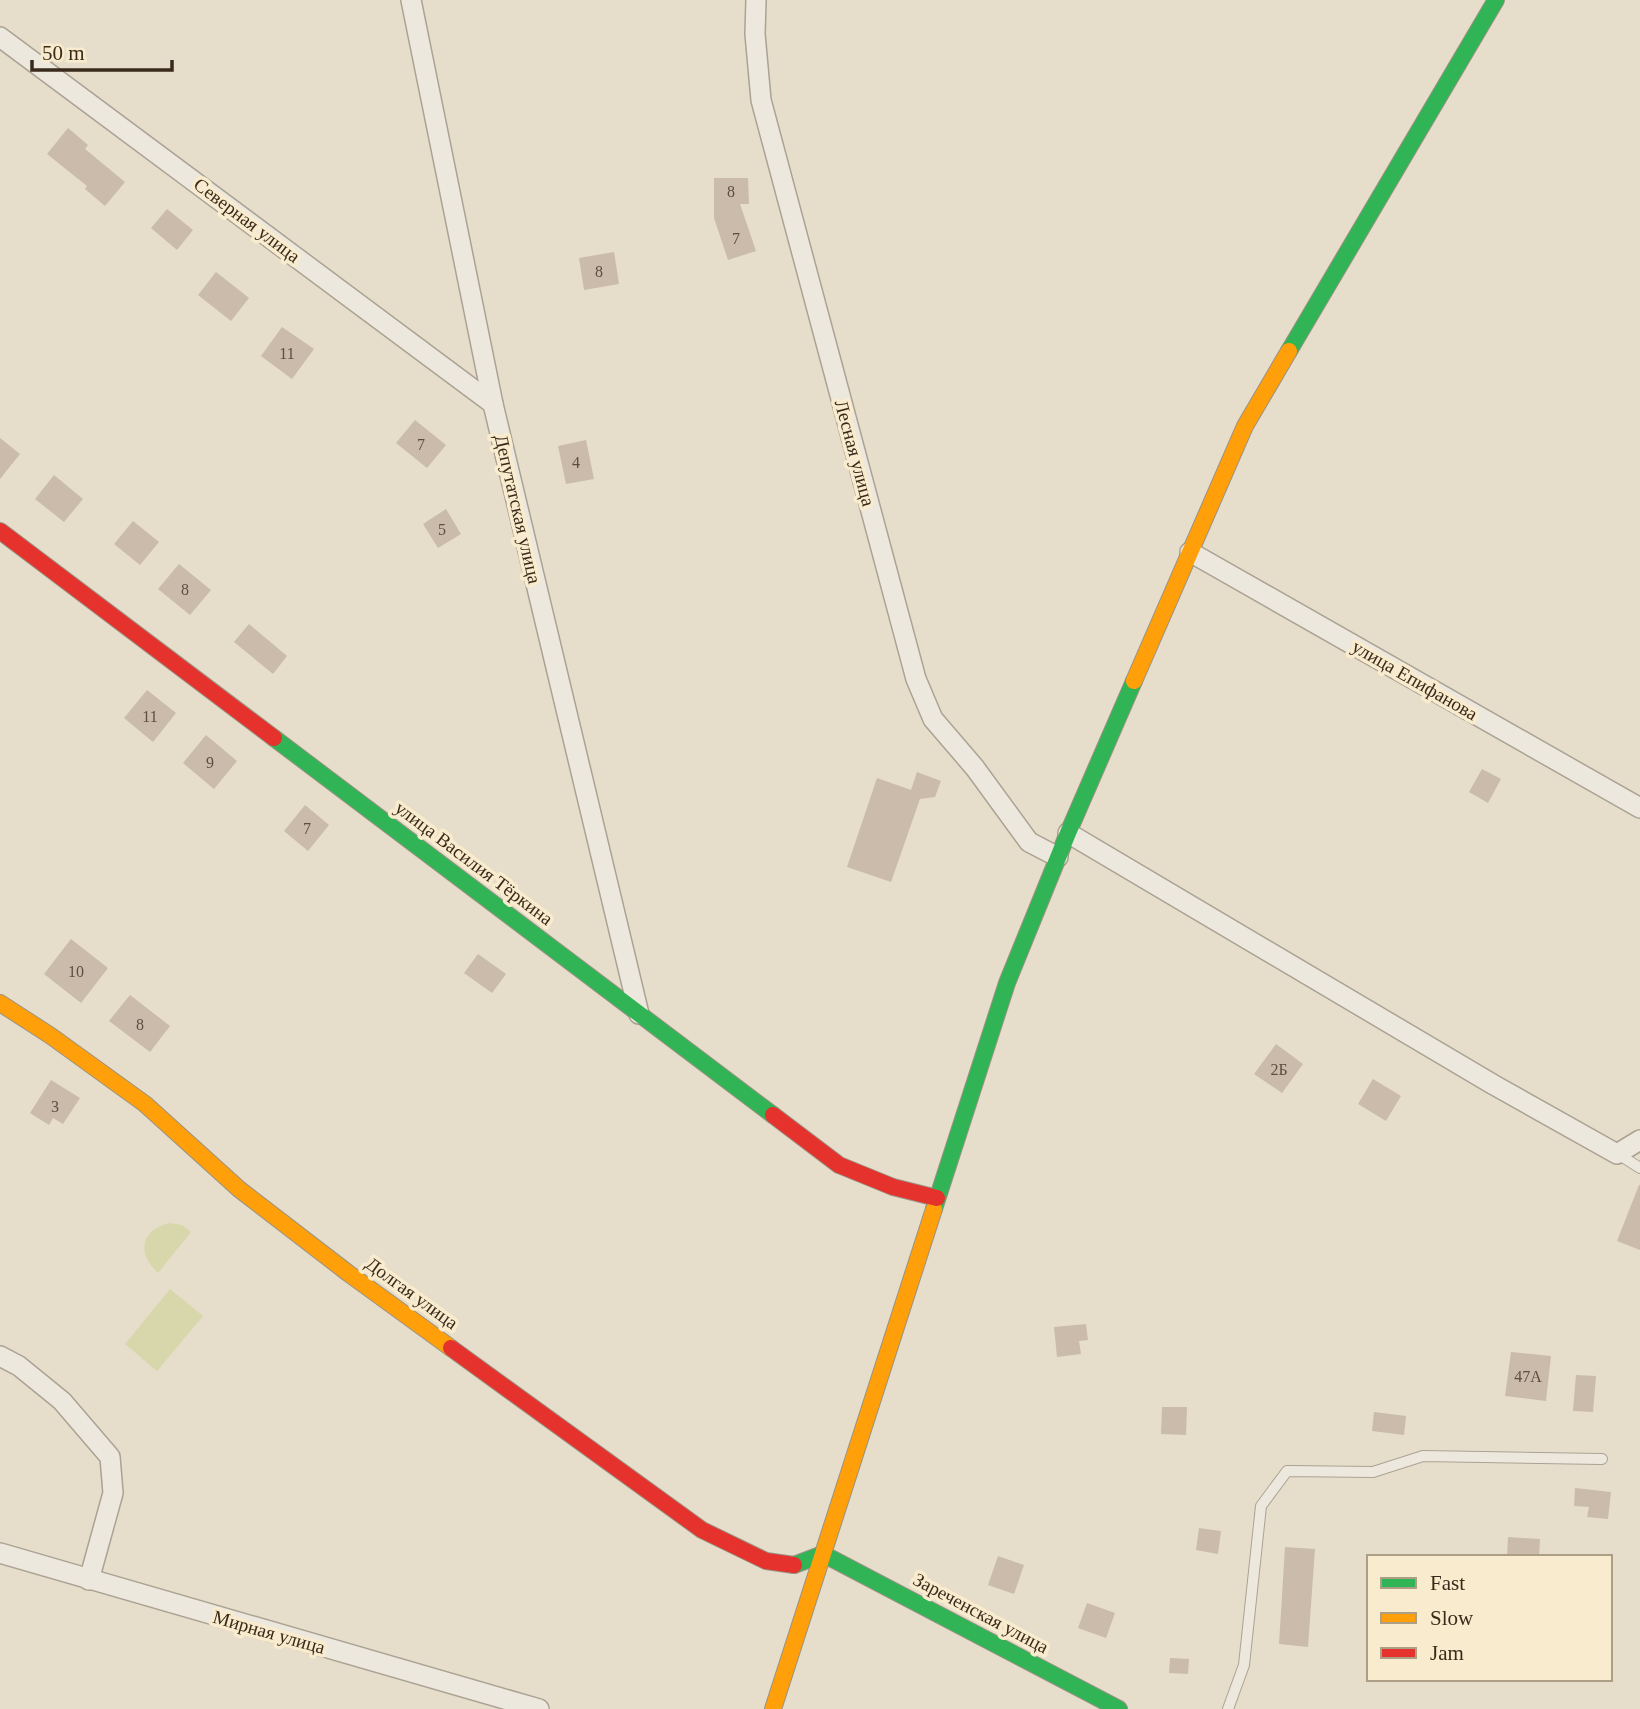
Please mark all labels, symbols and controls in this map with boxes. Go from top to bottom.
scale bar [32,28,172,72]
text: 50 m [42,41,85,65]
street label: Северная улица [190,173,305,267]
house number: 8 [727,183,735,200]
house number: 7 [732,230,740,247]
house number: 8 [595,263,603,280]
house number: 11 [279,345,295,362]
street label: Лесная улица [831,398,879,509]
street label: Депутатская улица [491,432,546,586]
house number: 7 [417,436,425,453]
house number: 4 [572,454,580,471]
house number: 5 [438,521,446,538]
house number: 8 [181,581,189,598]
street label: улица Епифанова [1349,636,1482,725]
house number: 11 [142,708,158,725]
house number: 9 [206,754,214,771]
street label: улица Василия Тёркина [391,797,557,930]
house number: 7 [303,820,311,837]
house number: 10 [68,963,84,980]
house number: 8 [136,1016,144,1033]
house number: 2Б [1270,1061,1288,1078]
house number: 3 [51,1098,59,1115]
street label: Долгая улица [362,1253,462,1334]
house number: 47А [1514,1368,1542,1385]
legend [1367,1555,1612,1681]
street label: Зареченская улица [910,1569,1053,1658]
text: Fast [1430,1571,1465,1595]
street label: Мирная улица [211,1606,328,1658]
text: Slow [1430,1606,1474,1630]
text: Jam [1430,1641,1464,1665]

